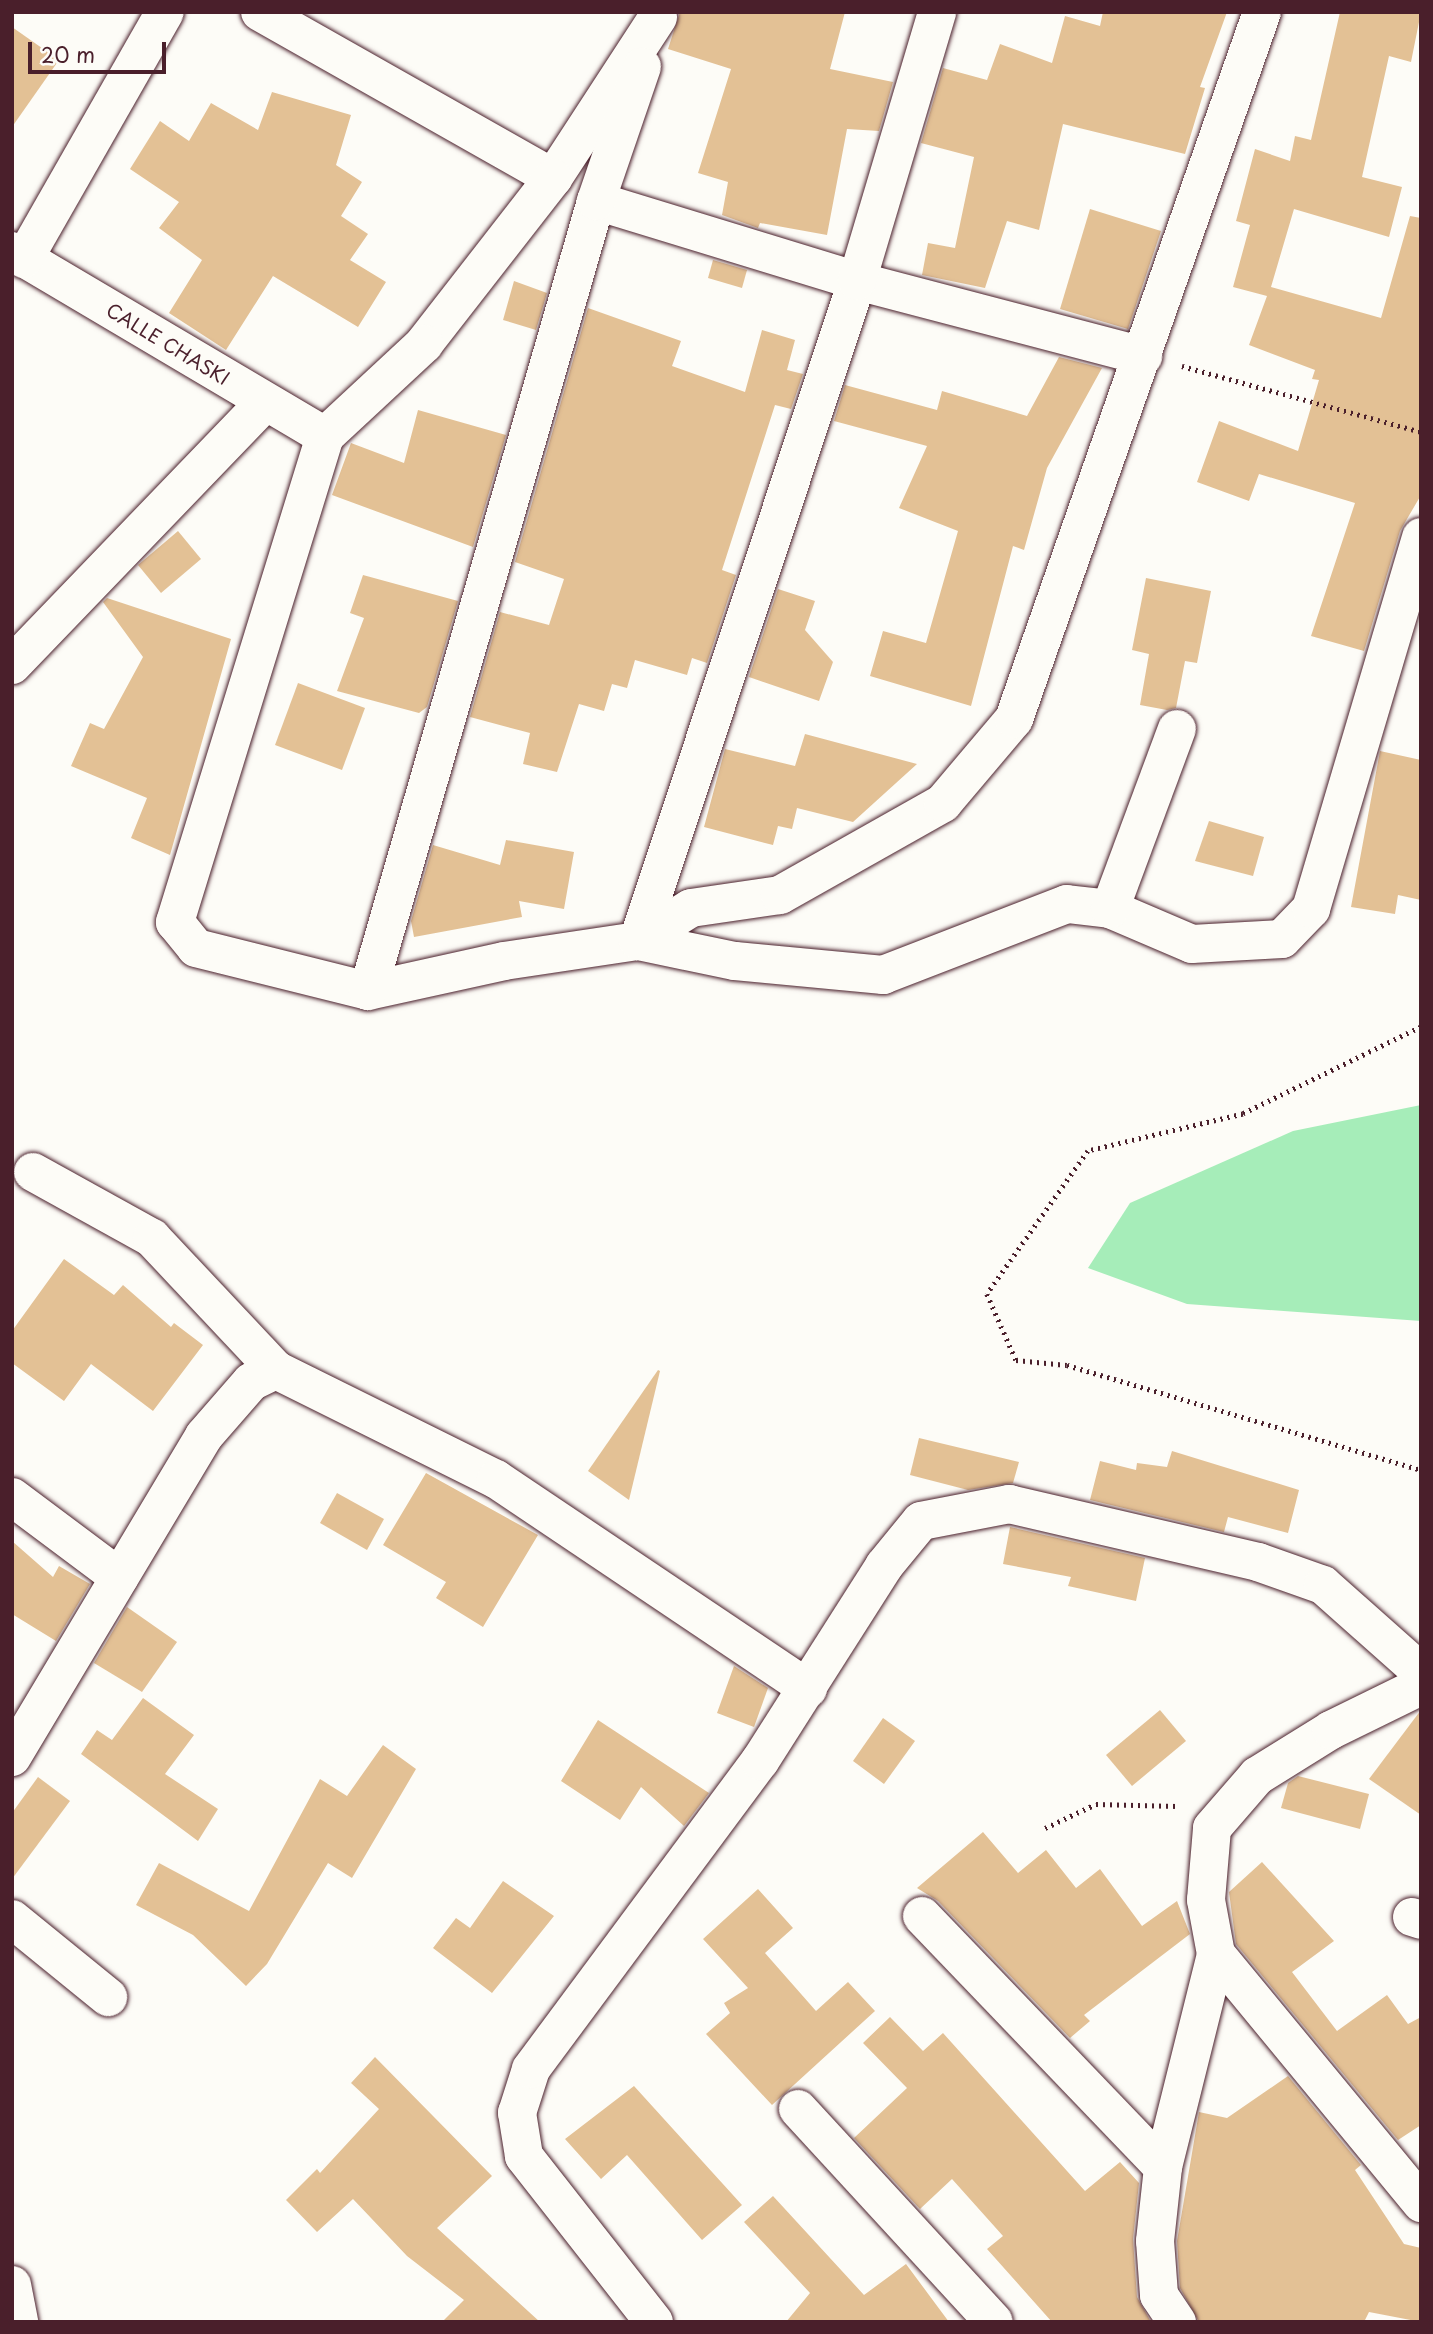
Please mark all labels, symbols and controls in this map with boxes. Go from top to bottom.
scale bar [32,28,170,72]
text: 20 m [41,38,95,70]
street label: CALLE CHASKI [100,297,236,391]

